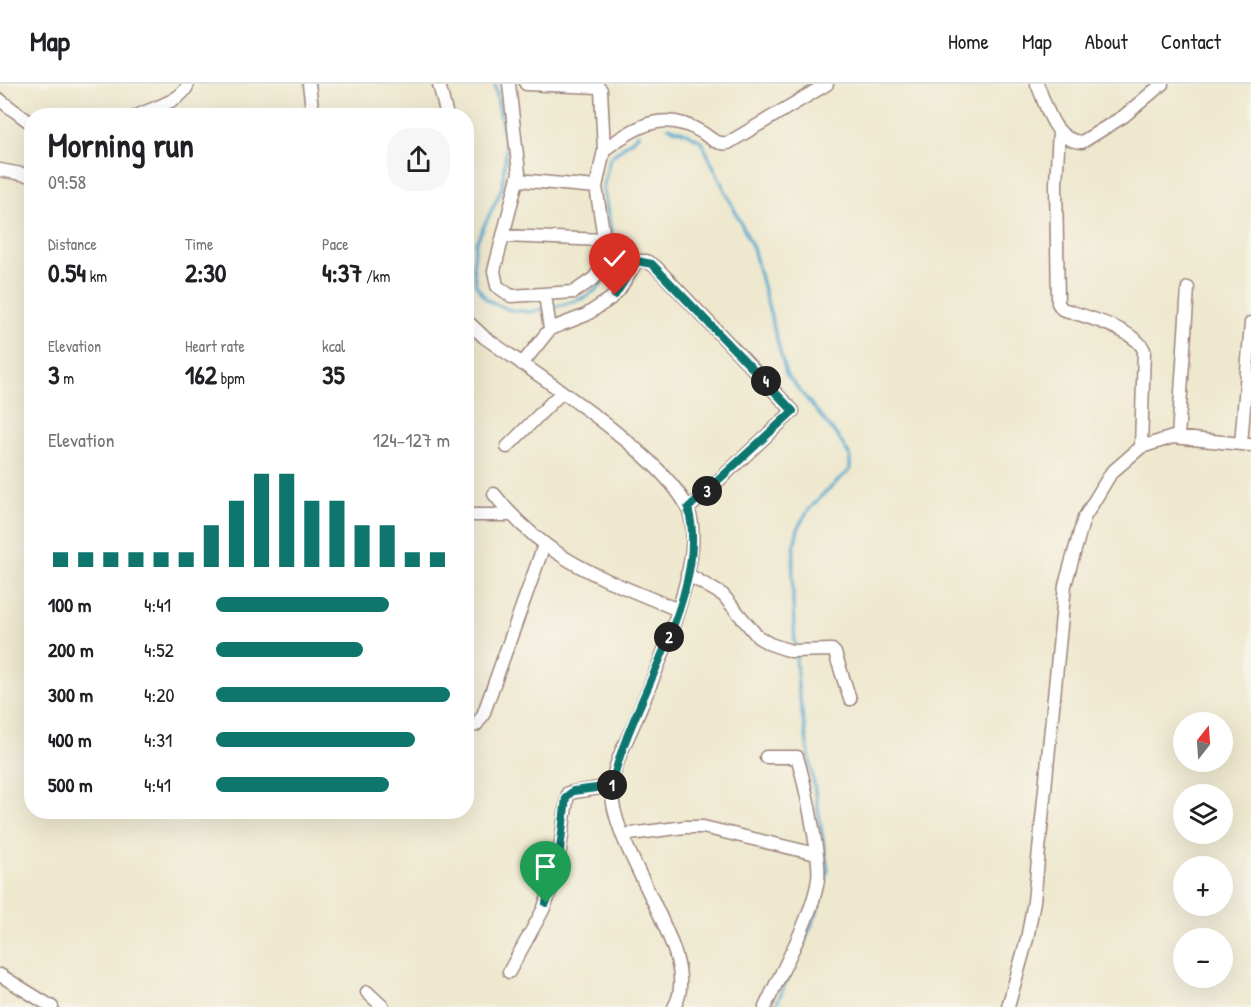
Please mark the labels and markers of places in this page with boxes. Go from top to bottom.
pin [589,233,640,295]
pin: 4 [751,366,781,396]
pin: 3 [692,476,722,506]
pin: 2 [654,622,684,652]
pin: 1 [597,770,627,800]
pin [520,841,571,903]

